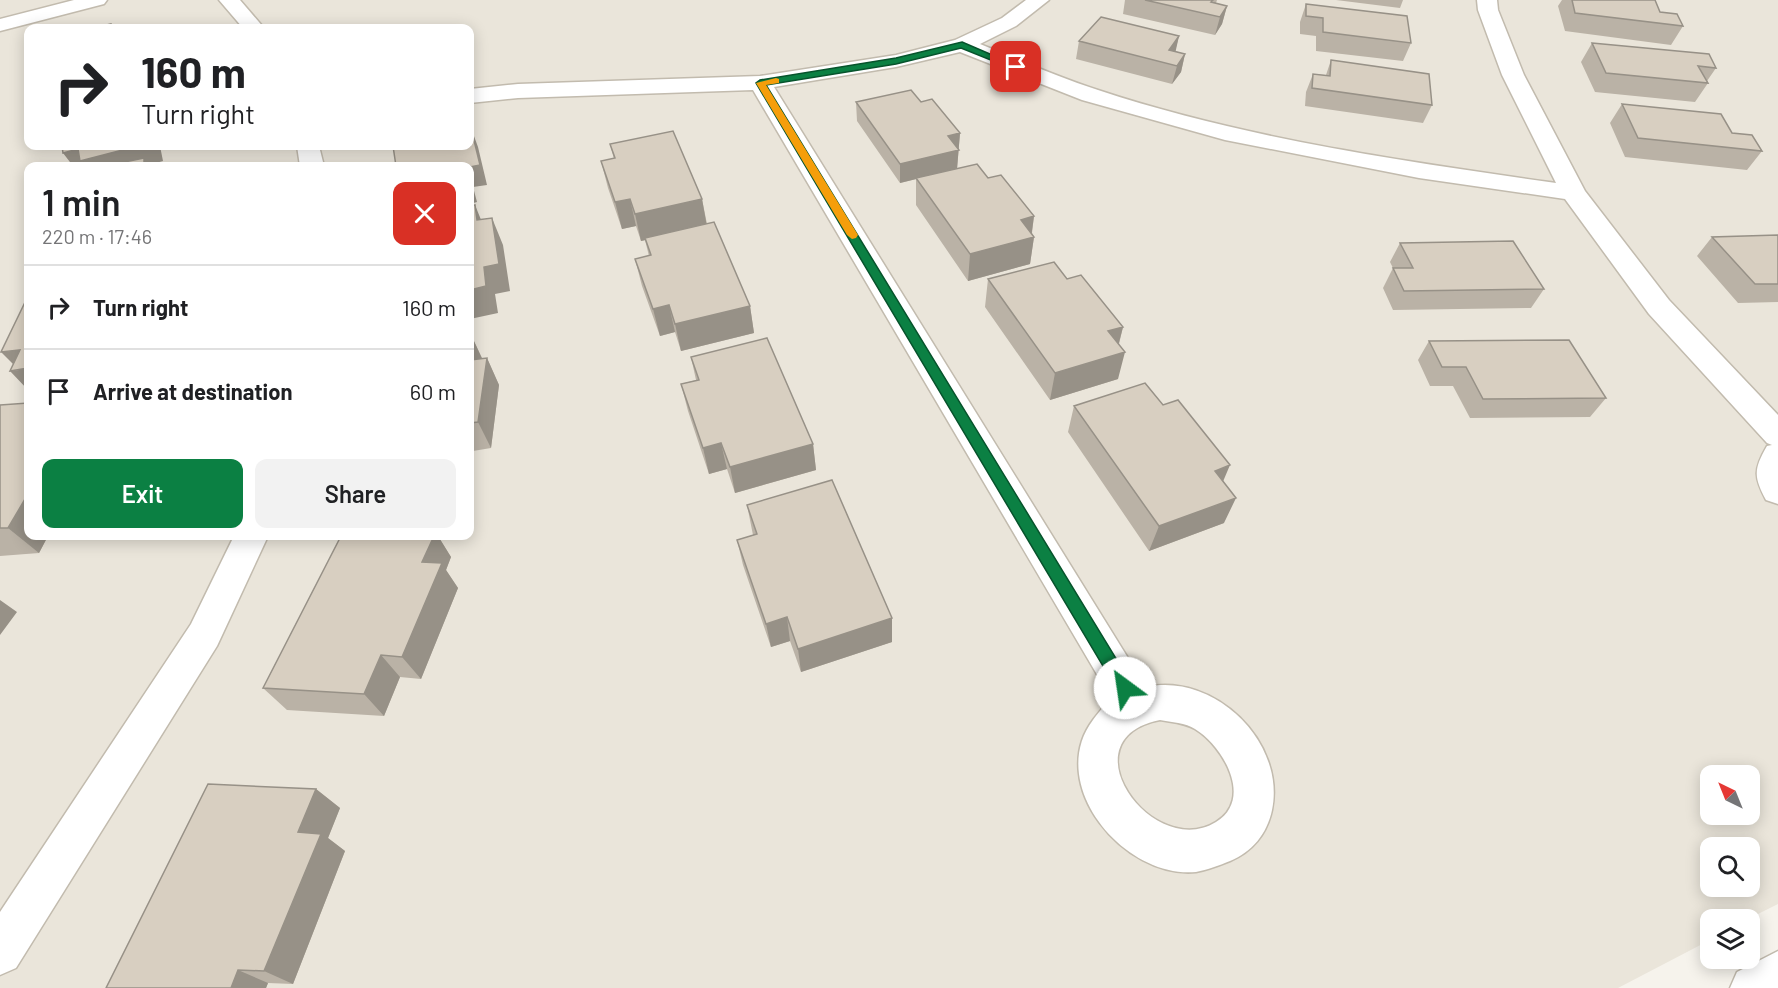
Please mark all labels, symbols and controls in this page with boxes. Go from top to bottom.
pin [990,41,1041,92]
text: 160 m [141,46,246,96]
icon: right [42,48,120,126]
icon: arrive [999,50,1032,83]
text: Turn right [141,97,255,129]
text: 1 min [42,180,121,223]
button: close [393,182,456,245]
text: 220 m · 17:46 [42,224,152,248]
icon: right [42,291,75,324]
text: Turn right [93,294,188,320]
text: 160 m [402,294,456,320]
icon: arrive [42,375,75,408]
text: Arrive at destination [93,378,292,404]
text: 60 m [410,378,456,404]
button: Exit [42,459,243,528]
button: Share [255,459,456,528]
position arrow [1093,656,1157,720]
north arrow [1700,765,1760,825]
map controls [1700,765,1760,969]
button: search [1700,837,1760,897]
button: layers [1700,909,1760,969]

